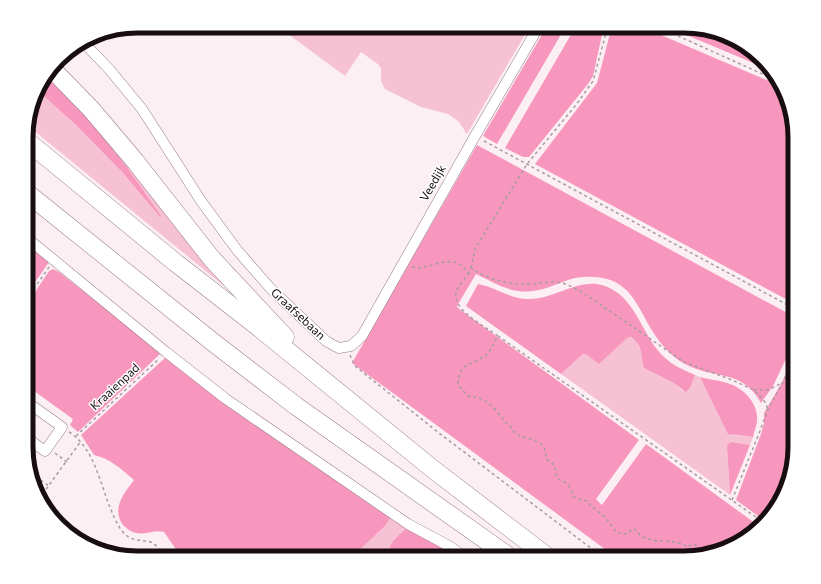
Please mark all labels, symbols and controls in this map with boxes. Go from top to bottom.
street label: Veedijk [416,161,448,203]
street label: Graafsebaan [269,285,329,342]
street label: Kraaienpad [87,360,142,412]

